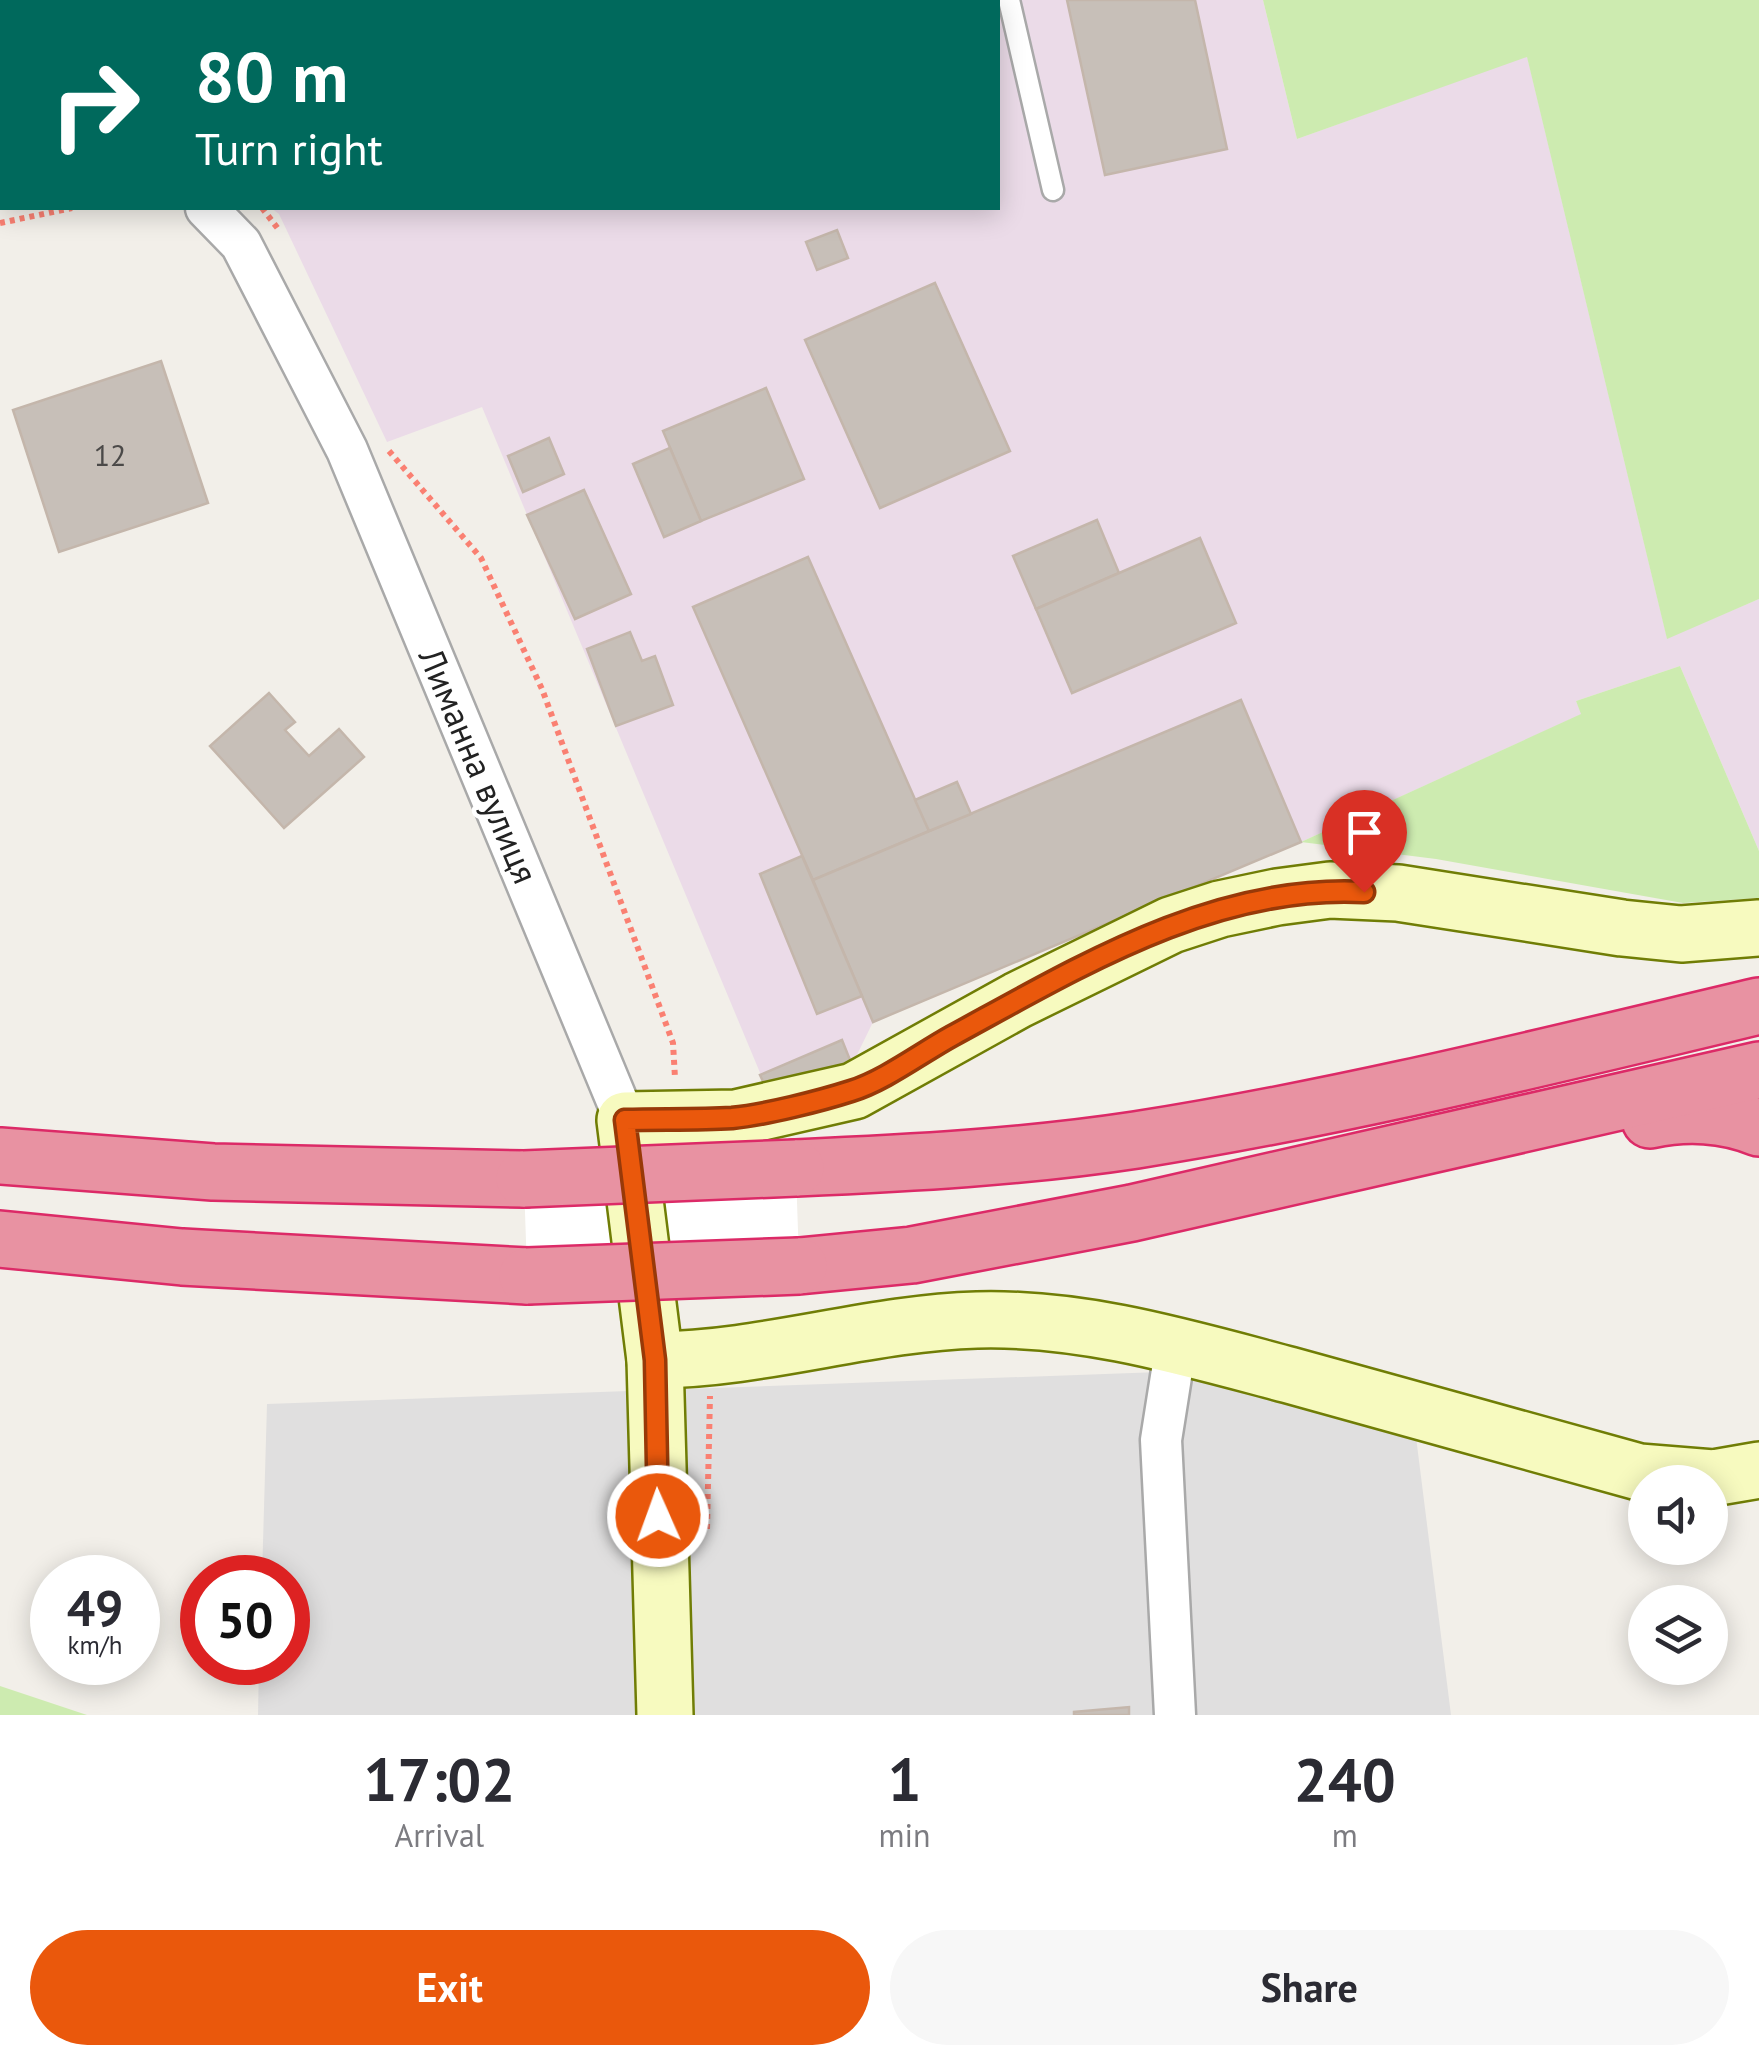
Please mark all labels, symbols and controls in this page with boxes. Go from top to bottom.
text: 80 m [195,31,348,121]
icon: right [30,40,160,170]
text: Turn right [195,119,383,177]
house number: 12 [94,435,126,474]
street label: Лиманна вулиця [408,640,549,890]
pin [1322,790,1407,893]
icon: arrive [1337,805,1392,860]
position arrow [606,1464,710,1568]
map controls [1628,1465,1728,1685]
button: sound [1628,1465,1728,1565]
speed limit sign: 50 [180,1555,310,1685]
text: 49 [67,1575,123,1640]
button: layers [1628,1585,1728,1685]
text: km/h [68,1629,122,1661]
text: 17:02 [363,1740,515,1818]
text: 1 [888,1740,922,1818]
text: 240 [1294,1740,1396,1818]
text: Arrival [394,1814,484,1856]
text: min [879,1814,931,1856]
text: m [1332,1814,1358,1856]
button: Exit [30,1930,870,2045]
button: Share [890,1930,1729,2045]

